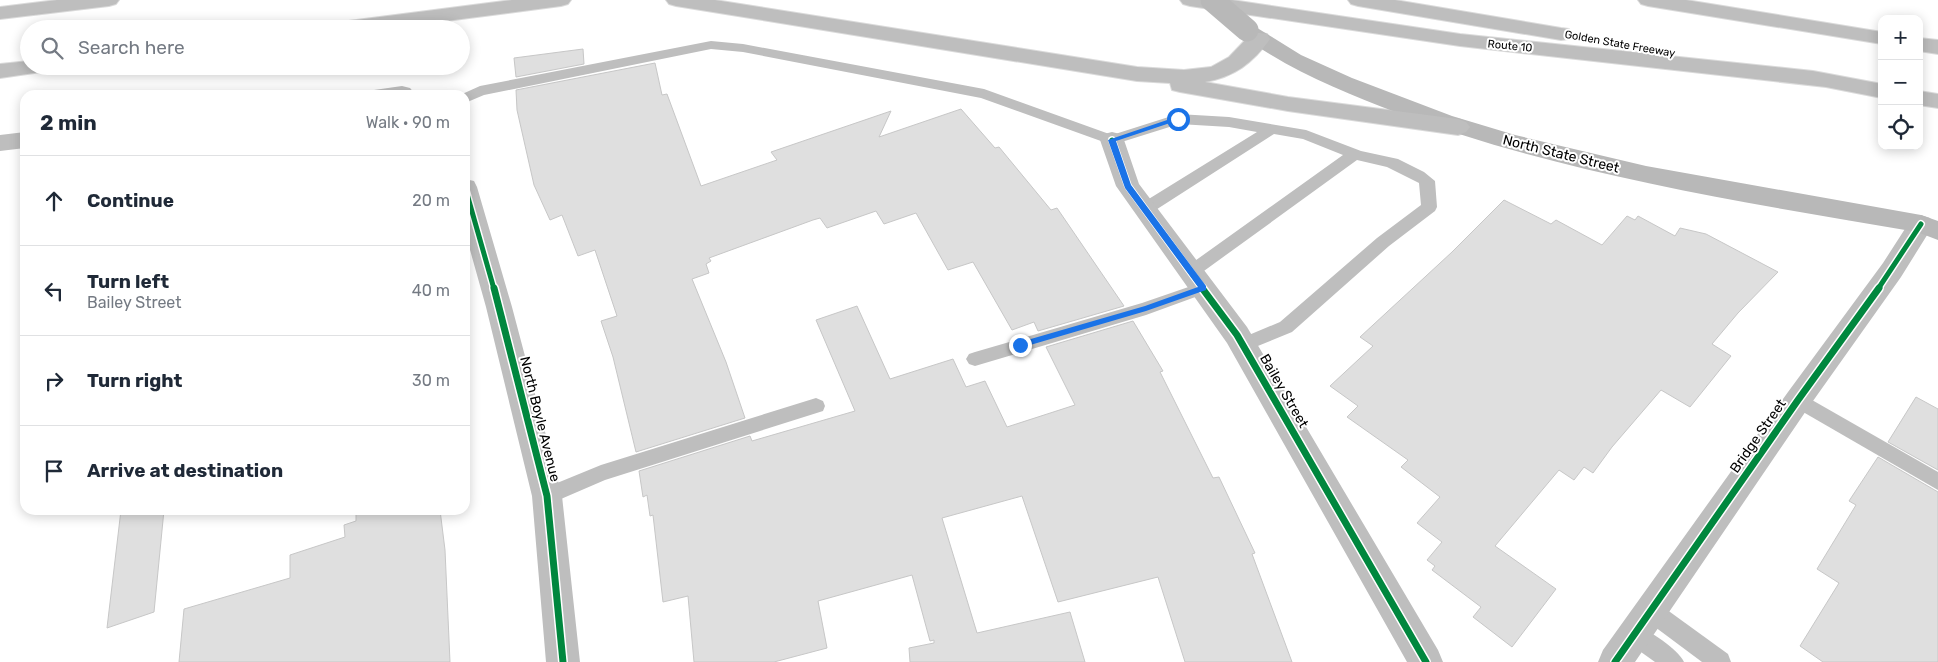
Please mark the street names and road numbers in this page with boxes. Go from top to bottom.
street label: Golden State Freeway [1564,28,1676,60]
street label: Route 10 [1487,37,1533,55]
street label: North State Street [1501,131,1622,177]
street label: Bailey Street [1256,351,1312,432]
street label: North Boyle Avenue [516,355,564,484]
street label: Bridge Street [1726,395,1790,476]

